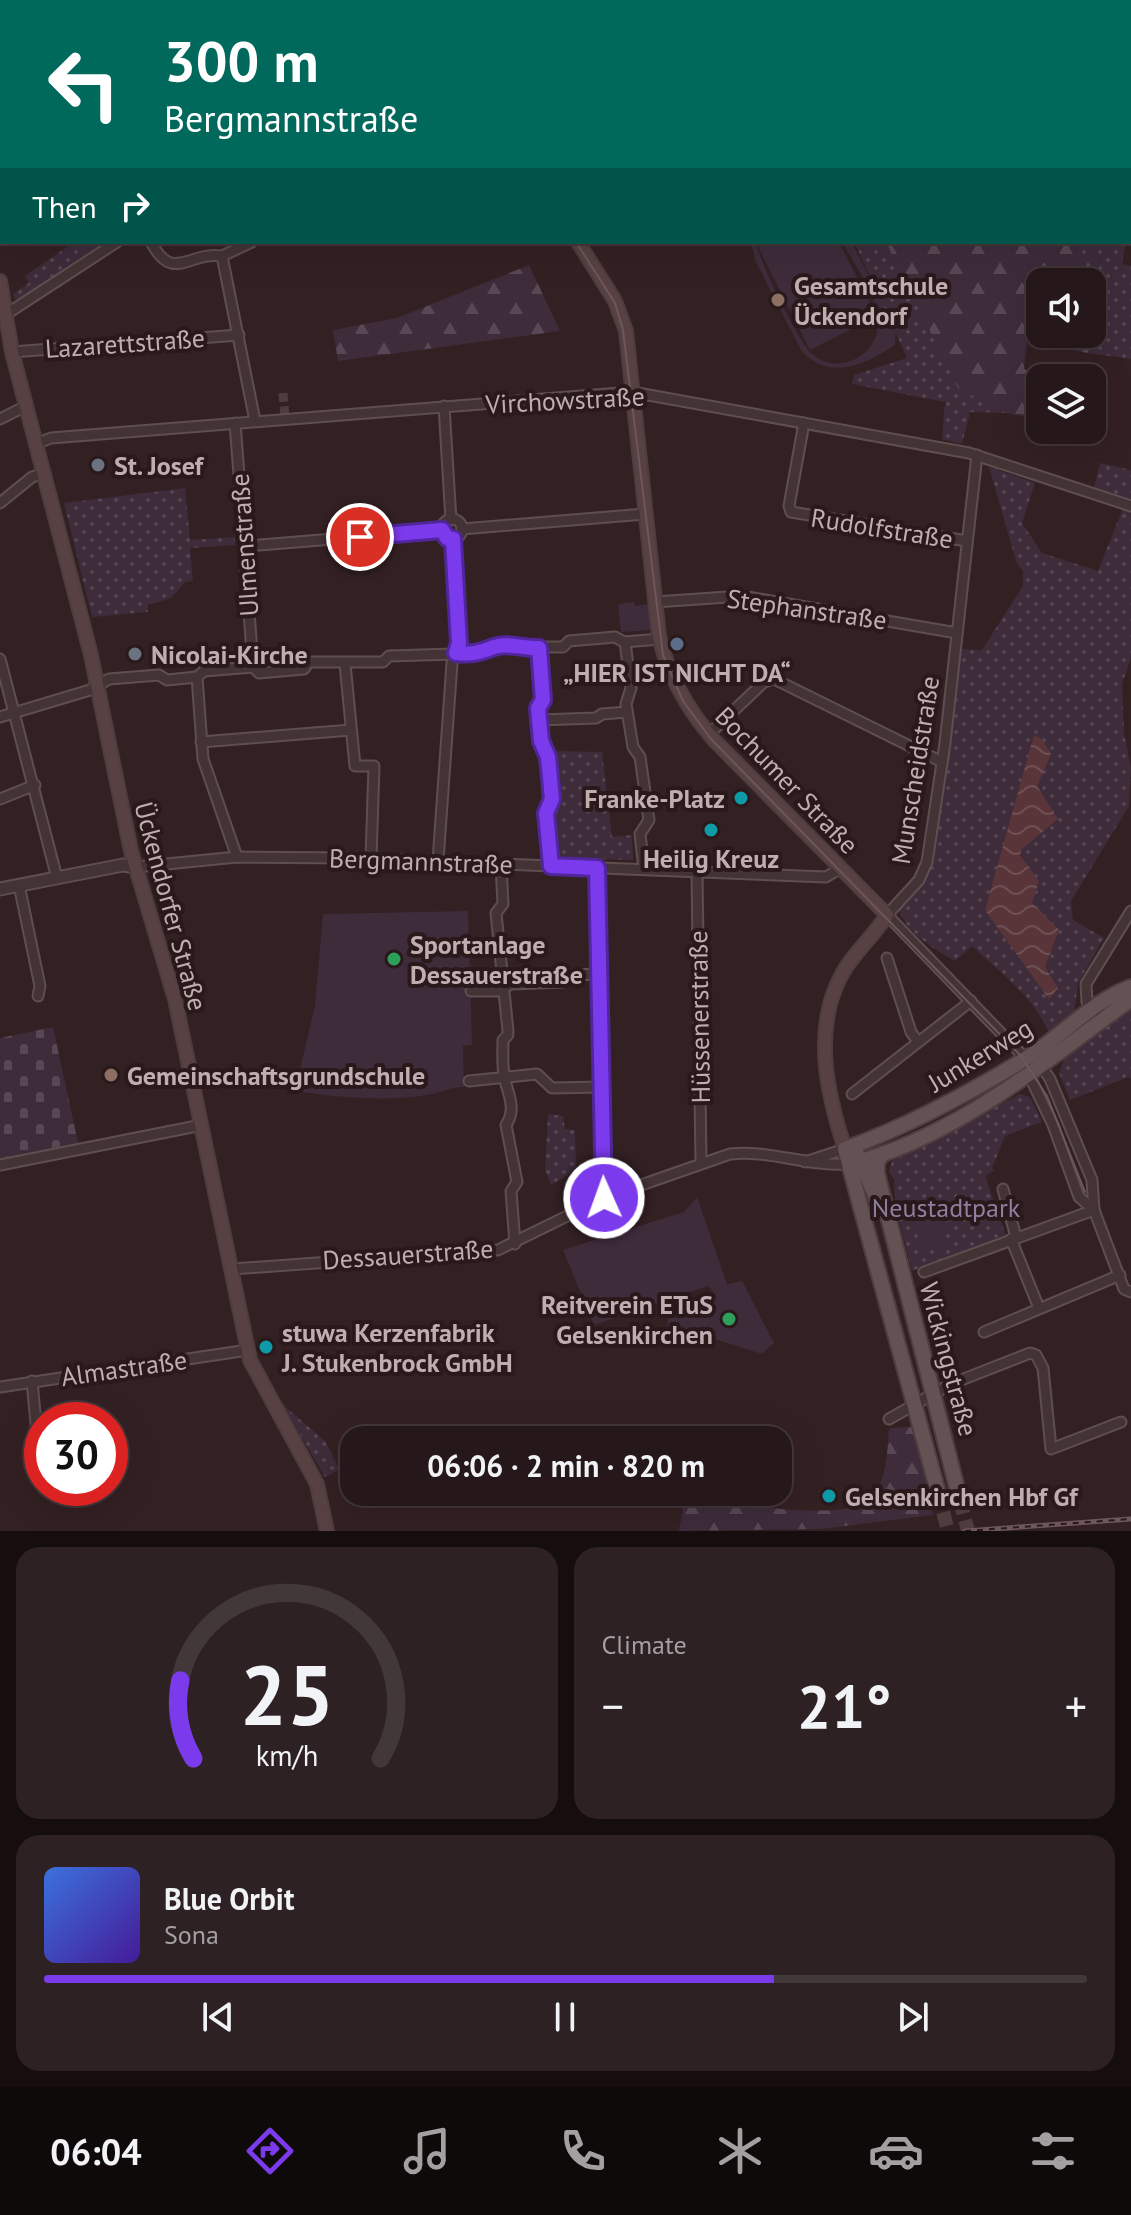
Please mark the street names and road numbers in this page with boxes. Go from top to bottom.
street label: Lazarettstraße [44,321,206,365]
street label: Virchowstraße [484,379,645,421]
street label: Ulmenstraße [223,472,265,618]
street label: Rudolfstraße [809,501,955,555]
street label: Stephanstraße [725,581,889,637]
street label: Munscheidstraße [884,674,946,866]
street label: Bochumer Straße [708,699,866,861]
street label: Ückendorfer Straße [127,798,215,1014]
street label: Bergmannstraße [329,841,513,881]
street label: Hüssenerstraße [681,930,717,1104]
street label: Junkerweg [921,1011,1038,1099]
street label: Dessauerstraße [321,1232,495,1276]
street label: Wickingstraße [913,1278,985,1440]
street label: Almastraße [59,1343,189,1393]

